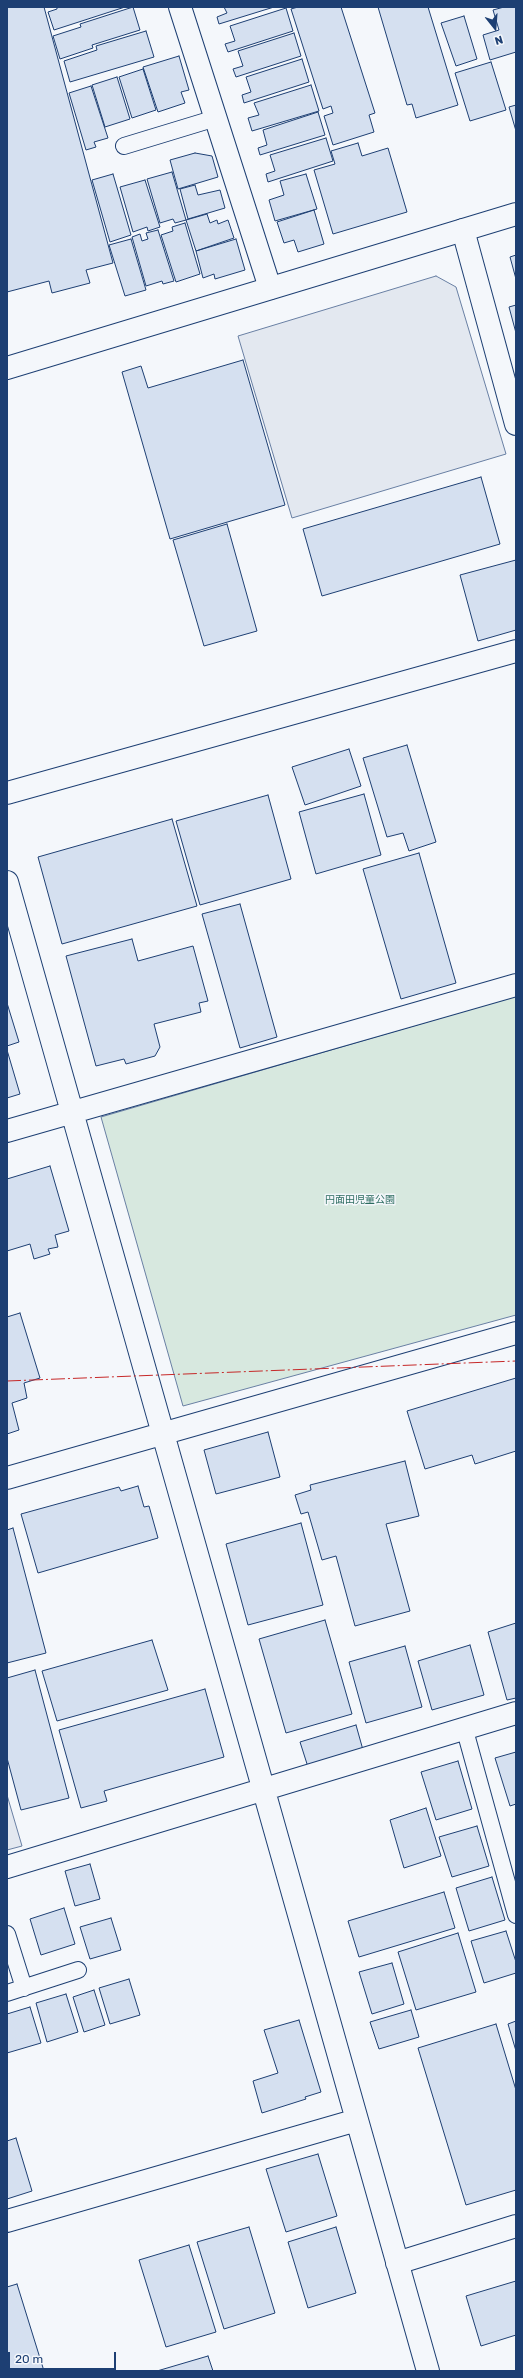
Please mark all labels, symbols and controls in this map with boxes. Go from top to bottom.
north arrow [475,8,515,48]
text: N [493,33,504,47]
park label: 円面田児童公園 [325,1194,395,1206]
scale bar [10,2344,118,2370]
text: 20 m [15,2352,43,2366]

